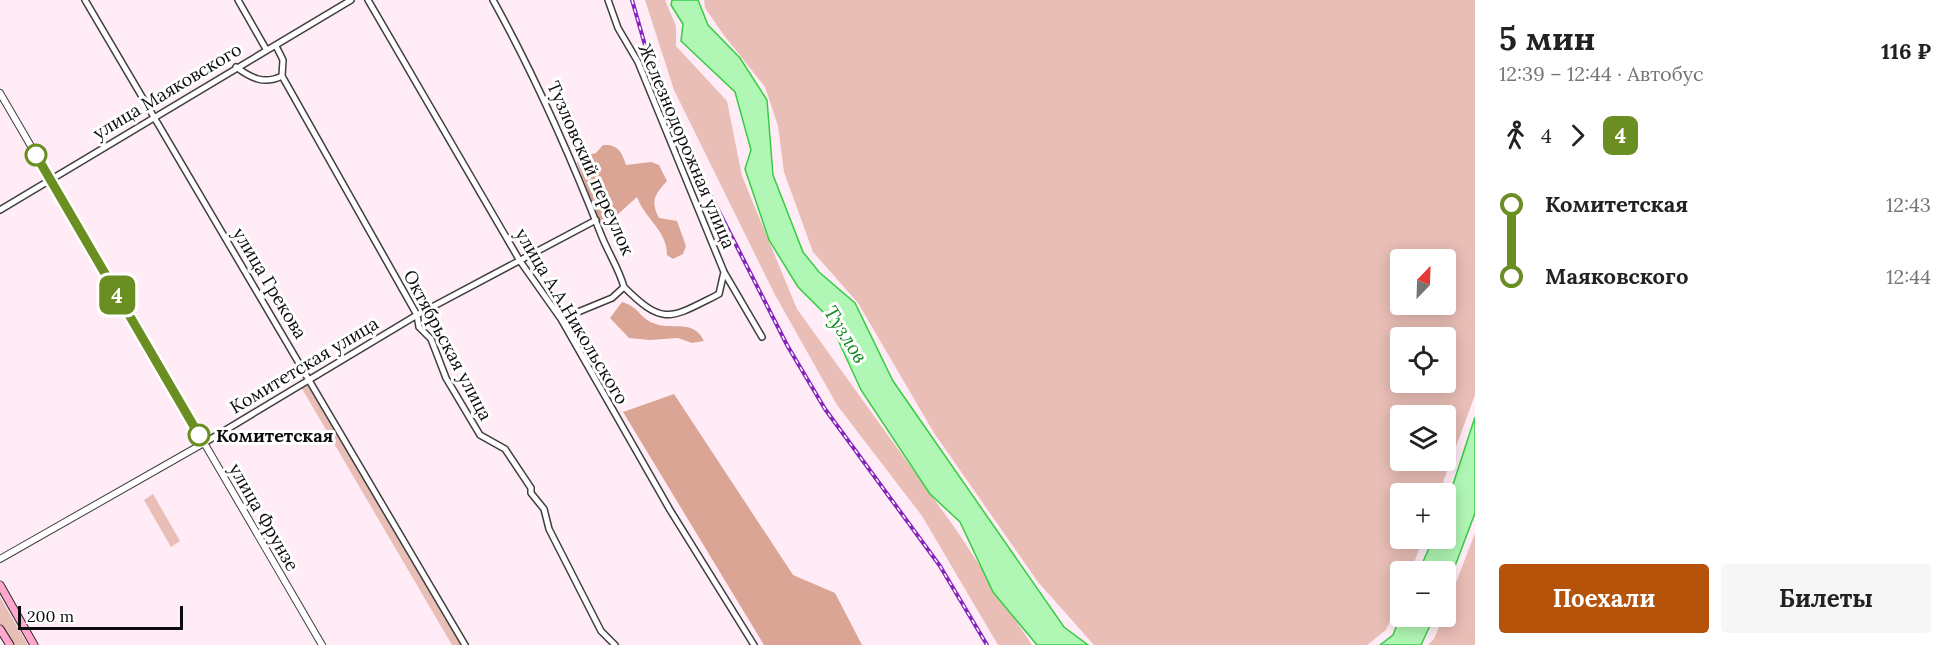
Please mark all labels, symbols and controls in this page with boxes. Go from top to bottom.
text: 5 мин [1499,17,1596,59]
street label: улица Маяковского [88,37,246,145]
text: 116 ₽ [1881,37,1931,65]
street label: Железнодорожная улица [633,40,741,252]
text: 12:39 – 12:44 · Автобус [1499,61,1704,86]
street label: Тузловский переулок [542,77,640,259]
icon: walk [1499,119,1532,152]
icon: forward [1561,119,1594,152]
text: 4 [1615,122,1626,149]
text: 4 [1541,123,1552,148]
unlabelled marker [25,144,47,166]
text: Комитетская [1545,190,1688,218]
text: 12:43 [1886,192,1931,217]
street label: улица Грекова [228,223,312,343]
street label: улица А.А.Никольского [510,224,634,408]
north arrow [1390,249,1456,315]
map controls [1390,249,1456,627]
text: Маяковского [1545,262,1688,290]
text: 12:44 [1886,264,1931,289]
street label: Октябрьская улица [399,266,497,424]
line badge: 4 [98,276,136,314]
text: 4 [111,282,123,309]
water label: Тузлов [819,301,873,367]
street label: Комитетская улица [225,311,383,419]
button: locate [1390,327,1456,393]
button: layers [1390,405,1456,471]
marker: Комитетская [188,424,210,446]
place label: Комитетская [216,424,333,447]
street label: улица Фрунзе [224,459,304,575]
button: + [1390,483,1456,549]
button: − [1390,561,1456,627]
button: Поехали [1499,564,1709,633]
button: Билеты [1721,564,1931,633]
scale bar [18,603,183,630]
text: 200 m [27,606,74,626]

